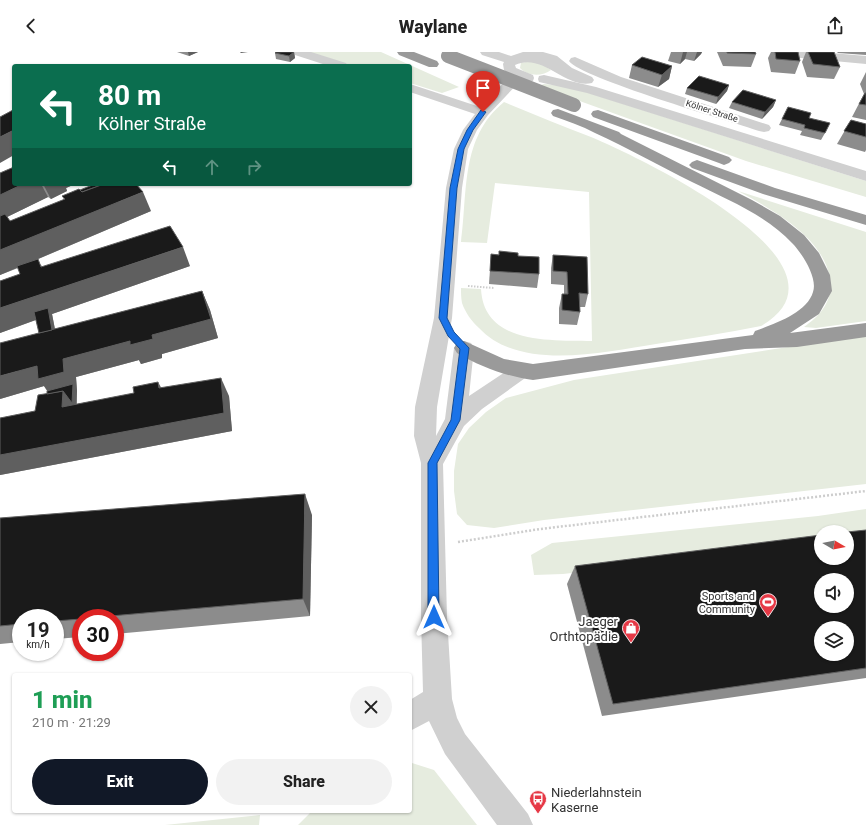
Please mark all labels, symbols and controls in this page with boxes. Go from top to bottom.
icon: back [20,15,42,37]
icon: share [824,15,846,37]
text: Waylane [399,16,467,37]
pin [466,71,500,112]
icon: arrive [472,77,494,99]
text: 80 m [98,79,161,112]
icon: left [32,80,84,132]
street label: Kölner Straße [685,98,739,124]
text: Kölner Straße [98,113,206,134]
icon: left [159,156,181,178]
icon: ahead [201,156,223,178]
icon: right [243,156,265,178]
north arrow [814,525,854,565]
map controls [814,525,854,661]
button: sound [814,573,854,613]
place label: Sports and Community [699,590,756,616]
sports icon: Sports and Community [758,592,778,617]
position arrow [413,596,455,638]
speed limit sign: 30 [72,609,124,661]
place label: Jaeger Orthtopädie [550,614,619,644]
text: 19 [27,618,49,642]
shop icon: Jaeger Orthtopädie [621,618,641,643]
button: layers [814,621,854,661]
text: km/h [26,639,50,650]
text: 1 min [32,686,93,714]
button: close [350,686,392,728]
text: 210 m · 21:29 [32,715,111,730]
button: Exit [32,759,208,805]
button: Share [216,759,392,805]
place label: Niederlahnstein Kaserne [551,785,642,815]
bus stop icon: Niederlahnstein Kaserne [528,789,548,814]

